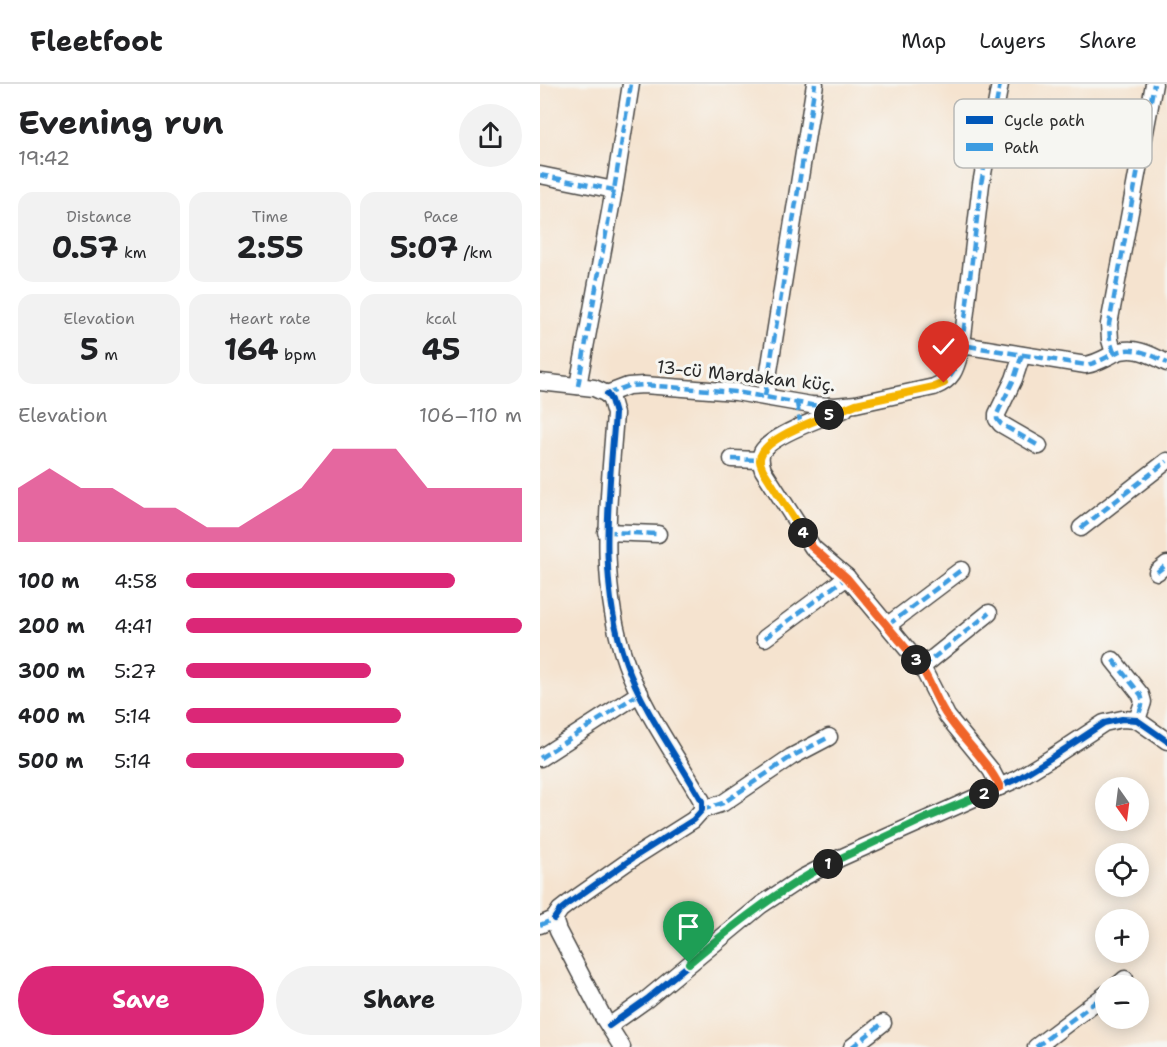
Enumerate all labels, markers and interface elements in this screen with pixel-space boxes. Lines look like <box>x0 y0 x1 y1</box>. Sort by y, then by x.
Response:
text: Fleetfoot <box>30 22 163 60</box>
text: Map <box>901 27 946 55</box>
text: Layers <box>979 27 1046 55</box>
text: Share <box>1079 27 1137 55</box>
legend <box>954 99 1152 168</box>
text: Evening run <box>18 100 224 145</box>
button: share <box>459 104 522 167</box>
text: Cycle path <box>1004 110 1085 131</box>
text: Path <box>1004 137 1039 158</box>
text: 19:42 <box>18 145 70 171</box>
text: Distance <box>66 206 132 227</box>
text: Time <box>252 206 288 227</box>
text: Pace <box>423 206 459 227</box>
text: 0.57 <box>51 227 118 268</box>
text: 2:55 <box>236 227 304 268</box>
text: 5:07 <box>390 227 458 268</box>
text: km <box>118 242 147 263</box>
text: /km <box>458 242 492 263</box>
text: Elevation <box>63 308 135 329</box>
text: Heart rate <box>229 308 311 329</box>
text: kcal <box>425 308 457 329</box>
pin <box>918 321 969 383</box>
text: 5 <box>80 329 99 370</box>
text: 164 <box>224 329 279 370</box>
text: 45 <box>422 329 460 370</box>
icon: check <box>927 330 960 363</box>
text: m <box>99 344 118 365</box>
text: bpm <box>279 344 316 365</box>
street label: 13-cü Mərdəkan küç. <box>656 355 836 397</box>
pin: 5 <box>814 400 844 430</box>
text: Elevation <box>18 402 108 428</box>
text: 106–110 m <box>419 402 522 428</box>
text: 5 <box>824 404 834 425</box>
pin: 4 <box>788 518 818 548</box>
text: 4 <box>797 522 809 543</box>
text: 100 m <box>18 568 80 594</box>
text: 4:58 <box>114 568 158 594</box>
text: 200 m <box>18 613 85 639</box>
text: 4:41 <box>114 613 153 639</box>
pin: 3 <box>901 645 931 675</box>
text: 3 <box>910 649 922 670</box>
text: 300 m <box>18 658 85 684</box>
text: 5:27 <box>114 658 157 684</box>
text: 400 m <box>18 703 85 729</box>
text: 5:14 <box>114 703 151 729</box>
text: 500 m <box>18 748 84 774</box>
text: 5:14 <box>114 748 151 774</box>
north arrow <box>1095 777 1149 831</box>
map controls <box>1095 777 1149 1029</box>
pin: 2 <box>969 779 999 809</box>
text: 2 <box>978 783 990 804</box>
button: locate <box>1095 843 1149 897</box>
pin: 1 <box>813 849 843 879</box>
text: 1 <box>824 853 832 874</box>
pin <box>663 901 714 963</box>
button: + <box>1095 909 1149 963</box>
icon: arrive <box>672 910 705 943</box>
button: Save <box>18 966 264 1035</box>
button: Share <box>276 966 522 1035</box>
button: − <box>1095 975 1149 1029</box>

